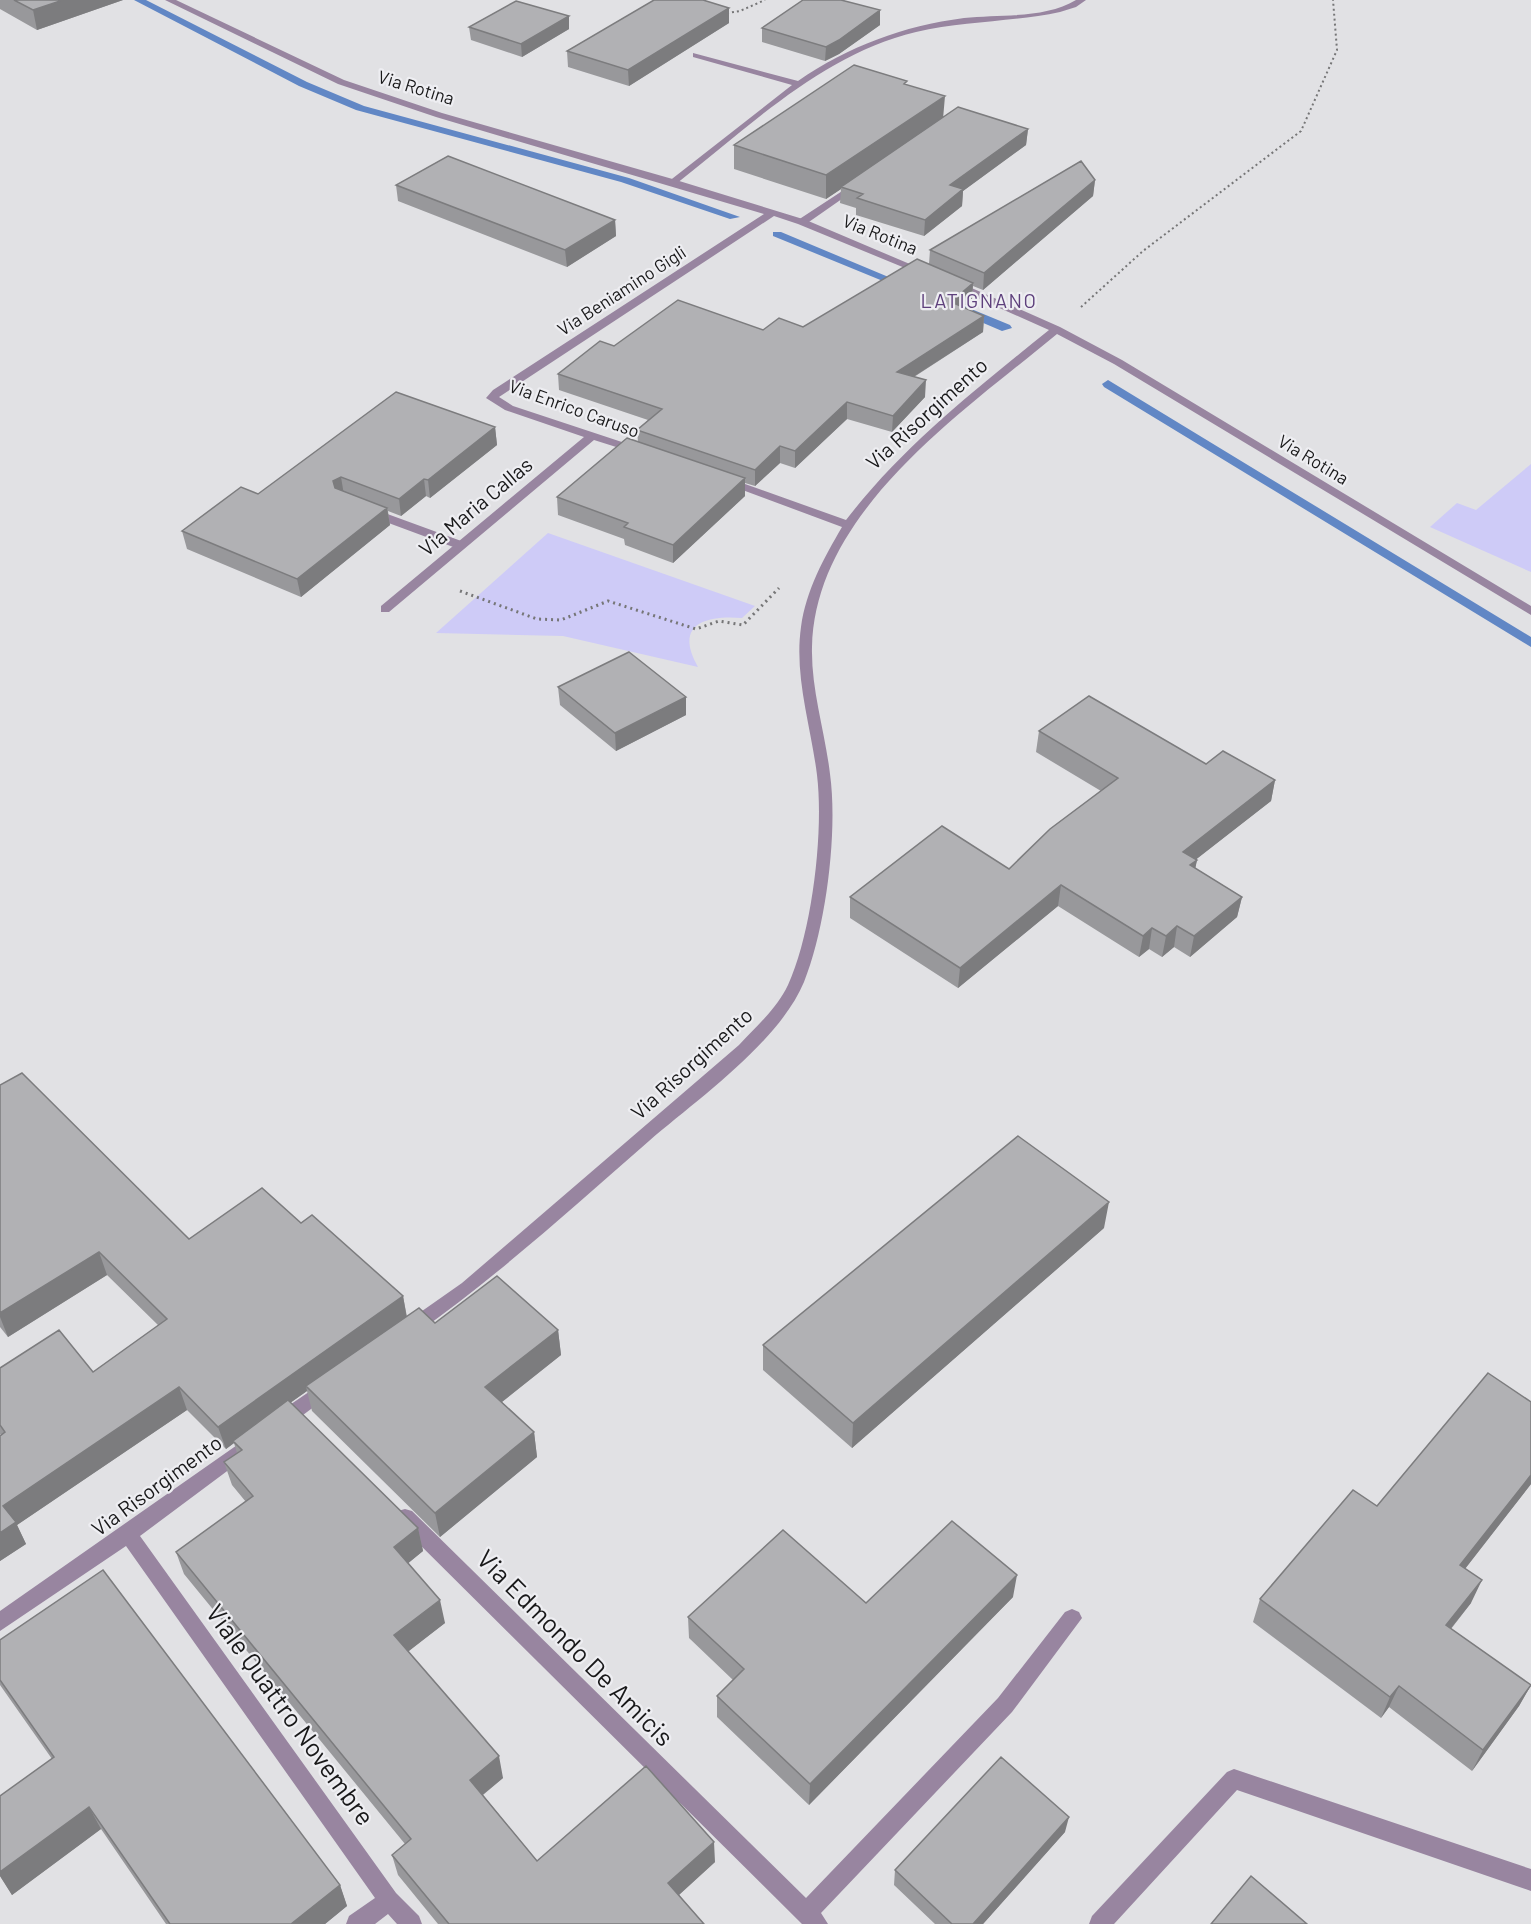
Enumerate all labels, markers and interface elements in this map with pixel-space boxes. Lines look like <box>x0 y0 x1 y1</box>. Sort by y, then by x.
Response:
street label: Via Rotina <box>375 65 457 109</box>
street label: Via Rotina <box>840 209 921 259</box>
street label: Via Beniamino Gigli <box>553 240 690 340</box>
district label: LATIGNANO <box>921 288 1037 312</box>
street label: Via Risorgimento <box>860 352 992 474</box>
street label: Via Enrico Caruso <box>506 374 643 442</box>
street label: Via Rotina <box>1274 429 1353 489</box>
street label: Via Maria Callas <box>413 451 537 560</box>
street label: Via Risorgimento <box>625 1002 757 1124</box>
street label: Via Risorgimento <box>86 1429 226 1540</box>
street label: Via Edmondo De Amicis <box>471 1542 681 1752</box>
street label: Viale Quattro Novembre <box>201 1597 382 1831</box>

